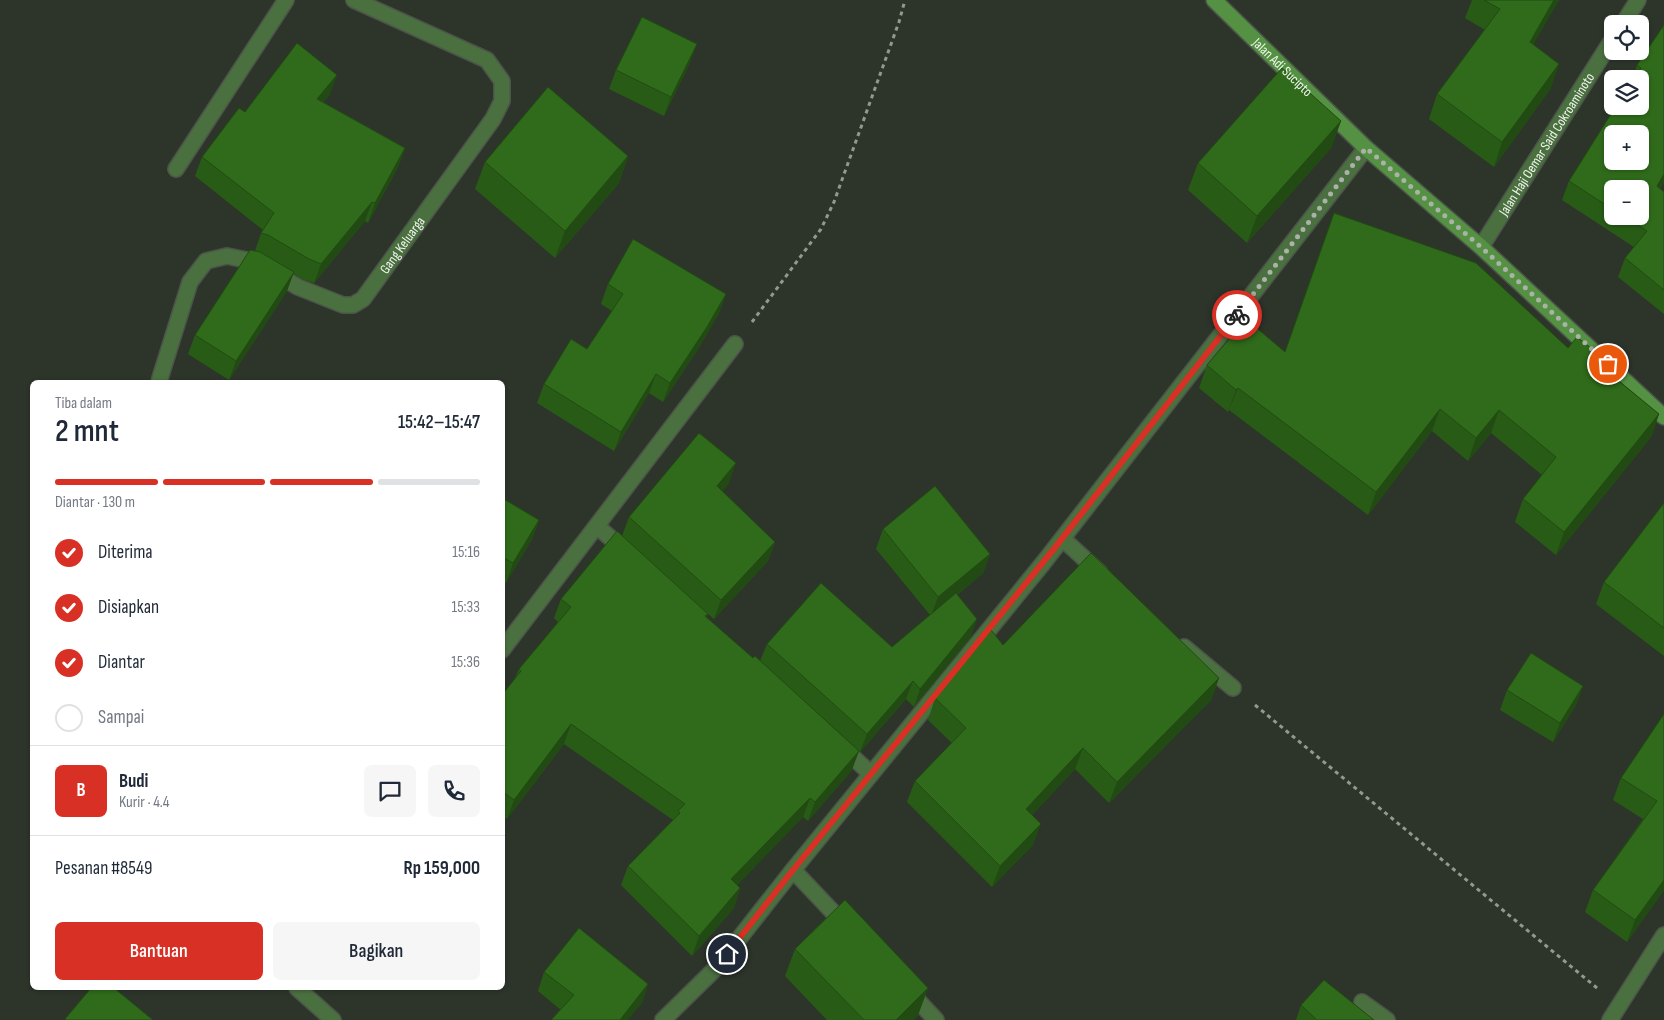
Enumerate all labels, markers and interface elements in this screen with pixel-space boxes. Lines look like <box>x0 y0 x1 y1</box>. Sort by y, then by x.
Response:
map controls <box>1604 15 1649 225</box>
button: locate <box>1604 15 1649 60</box>
street label: Jalan Adi Sucipto <box>1249 33 1316 100</box>
street label: Jalan Haji Oemar Said Cokroaminoto <box>1494 69 1598 219</box>
button: layers <box>1604 70 1649 115</box>
button: + <box>1604 125 1649 170</box>
button: − <box>1604 180 1649 225</box>
street label: Gang Keluarga <box>376 213 428 277</box>
courier <box>1212 290 1262 340</box>
icon: bike <box>1223 301 1251 329</box>
pin <box>1587 343 1629 385</box>
icon: bag <box>1594 350 1622 378</box>
text: Tiba dalam <box>55 394 112 413</box>
text: 15:42–15:47 <box>398 411 480 434</box>
text: 2 mnt <box>55 412 119 451</box>
text: Diantar · 130 m <box>55 493 135 512</box>
icon: check <box>55 539 83 567</box>
text: Diterima <box>98 541 153 564</box>
text: 15:16 <box>452 543 480 562</box>
icon: check <box>55 594 83 622</box>
text: Disiapkan <box>98 596 159 619</box>
text: 15:33 <box>452 598 480 617</box>
icon: check <box>55 649 83 677</box>
text: Diantar <box>98 651 145 674</box>
text: 15:36 <box>451 653 480 672</box>
text: Sampai <box>98 706 144 729</box>
button: chat <box>364 765 416 817</box>
button: phone <box>428 765 480 817</box>
text: Budi <box>119 770 148 793</box>
text: B <box>76 779 86 802</box>
text: Kurir · 4.4 <box>119 793 170 812</box>
text: Pesanan #8549 <box>55 857 152 880</box>
text: Rp 159,000 <box>404 857 480 880</box>
button: Bantuan <box>55 922 263 980</box>
button: Bagikan <box>273 922 480 980</box>
pin <box>706 933 748 975</box>
icon: home <box>713 940 741 968</box>

